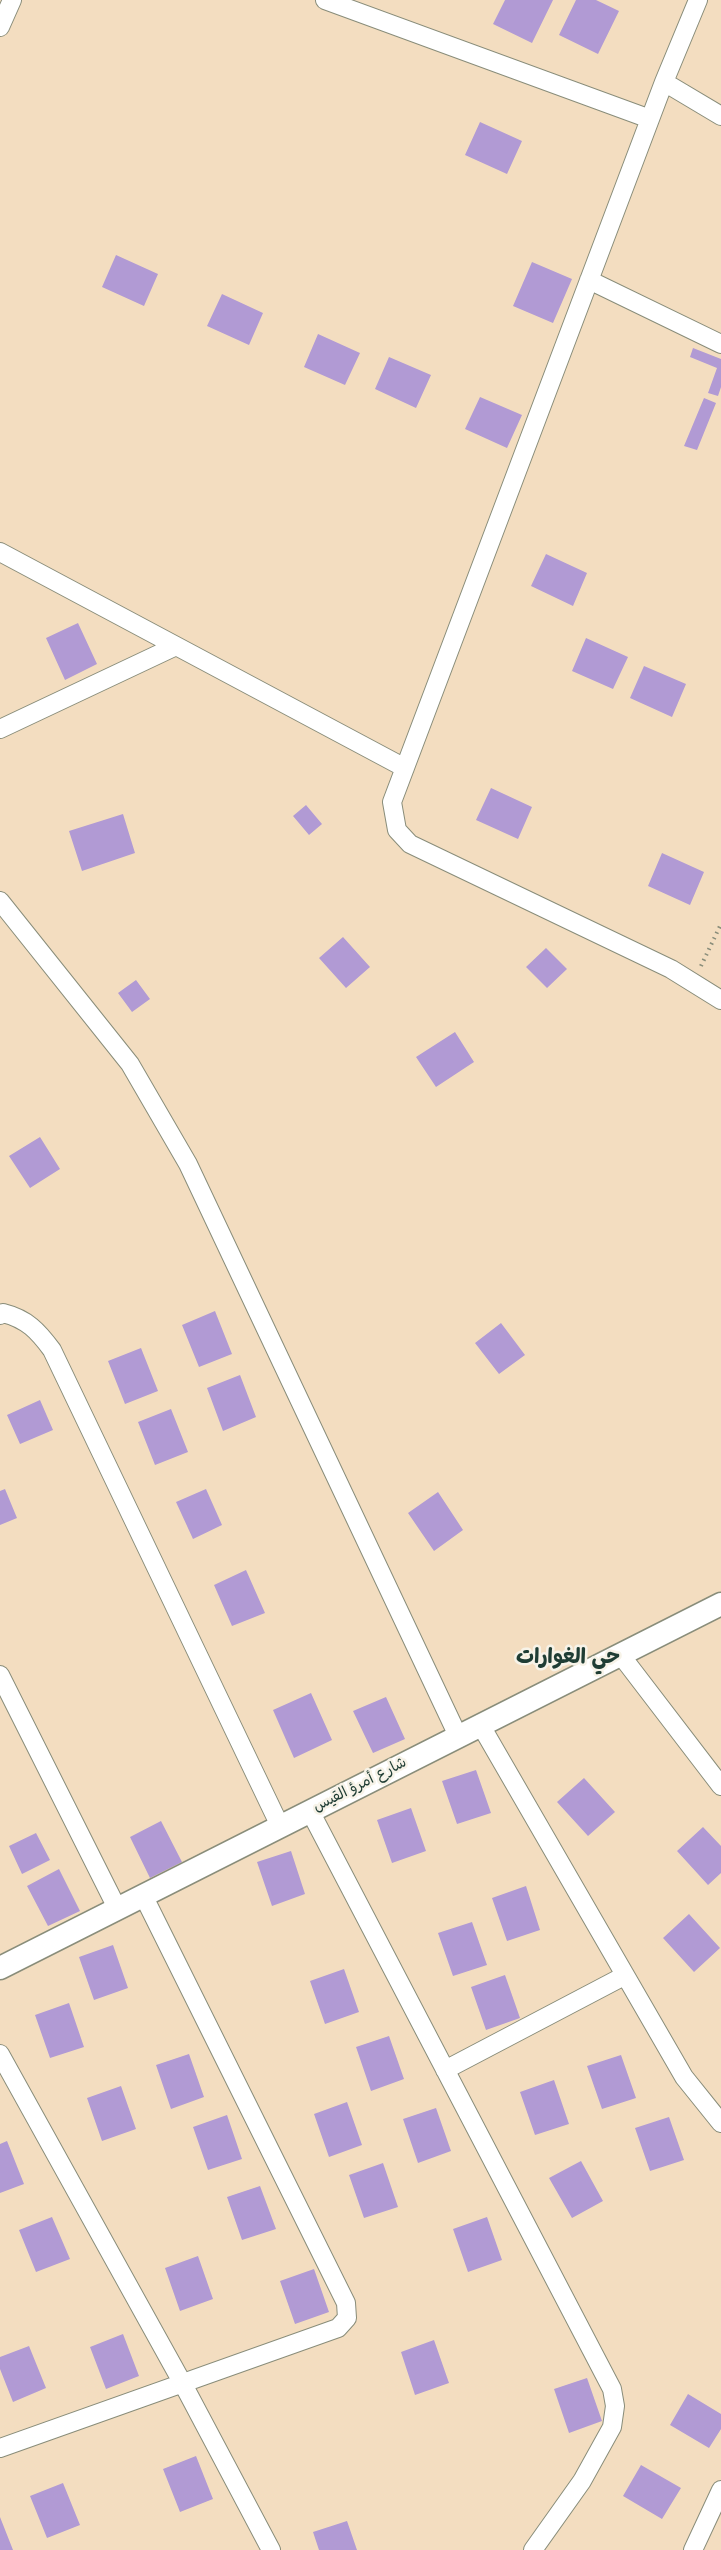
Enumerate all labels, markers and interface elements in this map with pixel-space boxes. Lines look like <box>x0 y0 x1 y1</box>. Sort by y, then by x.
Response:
district label: حي الغوارات <box>516 1645 620 1671</box>
street label: شارع أمرؤ القيس <box>310 1754 410 1816</box>

